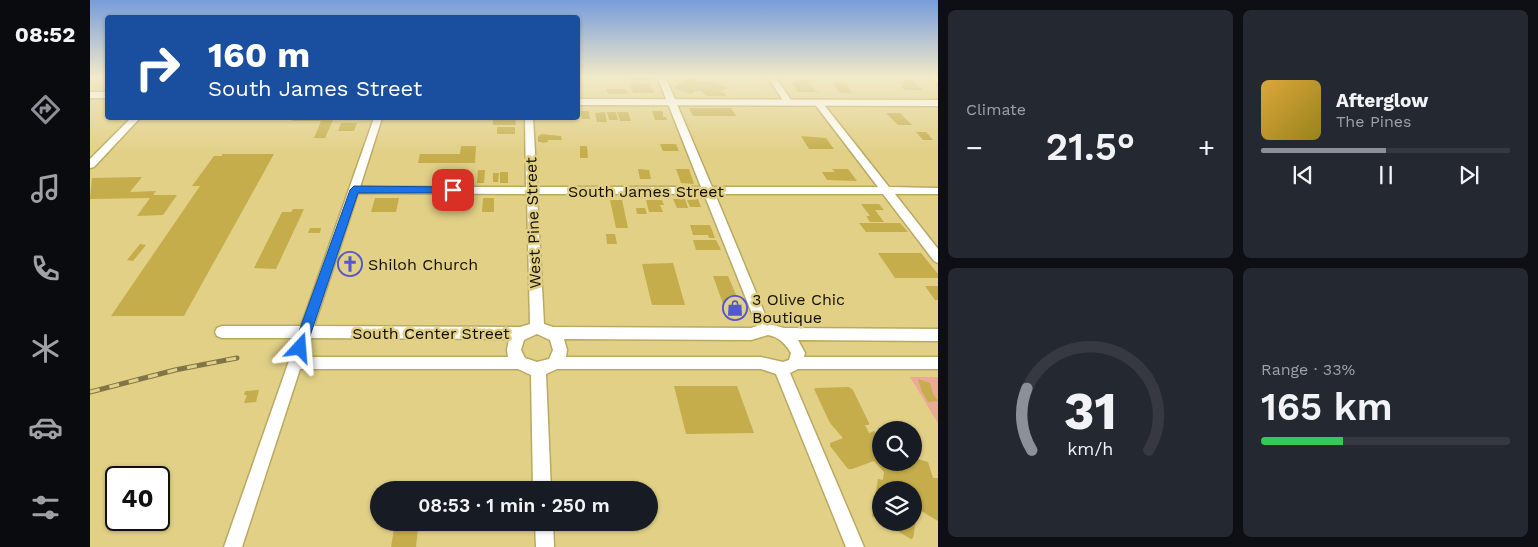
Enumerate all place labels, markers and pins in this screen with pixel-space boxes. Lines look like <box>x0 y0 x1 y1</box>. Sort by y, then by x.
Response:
pin <box>432 169 474 211</box>
church icon: Shiloh Church <box>337 251 363 277</box>
place label: Shiloh Church <box>368 255 478 274</box>
place label: 3 Olive Chic Boutique <box>752 290 845 327</box>
shop icon: 3 Olive Chic Boutique <box>722 295 748 321</box>

